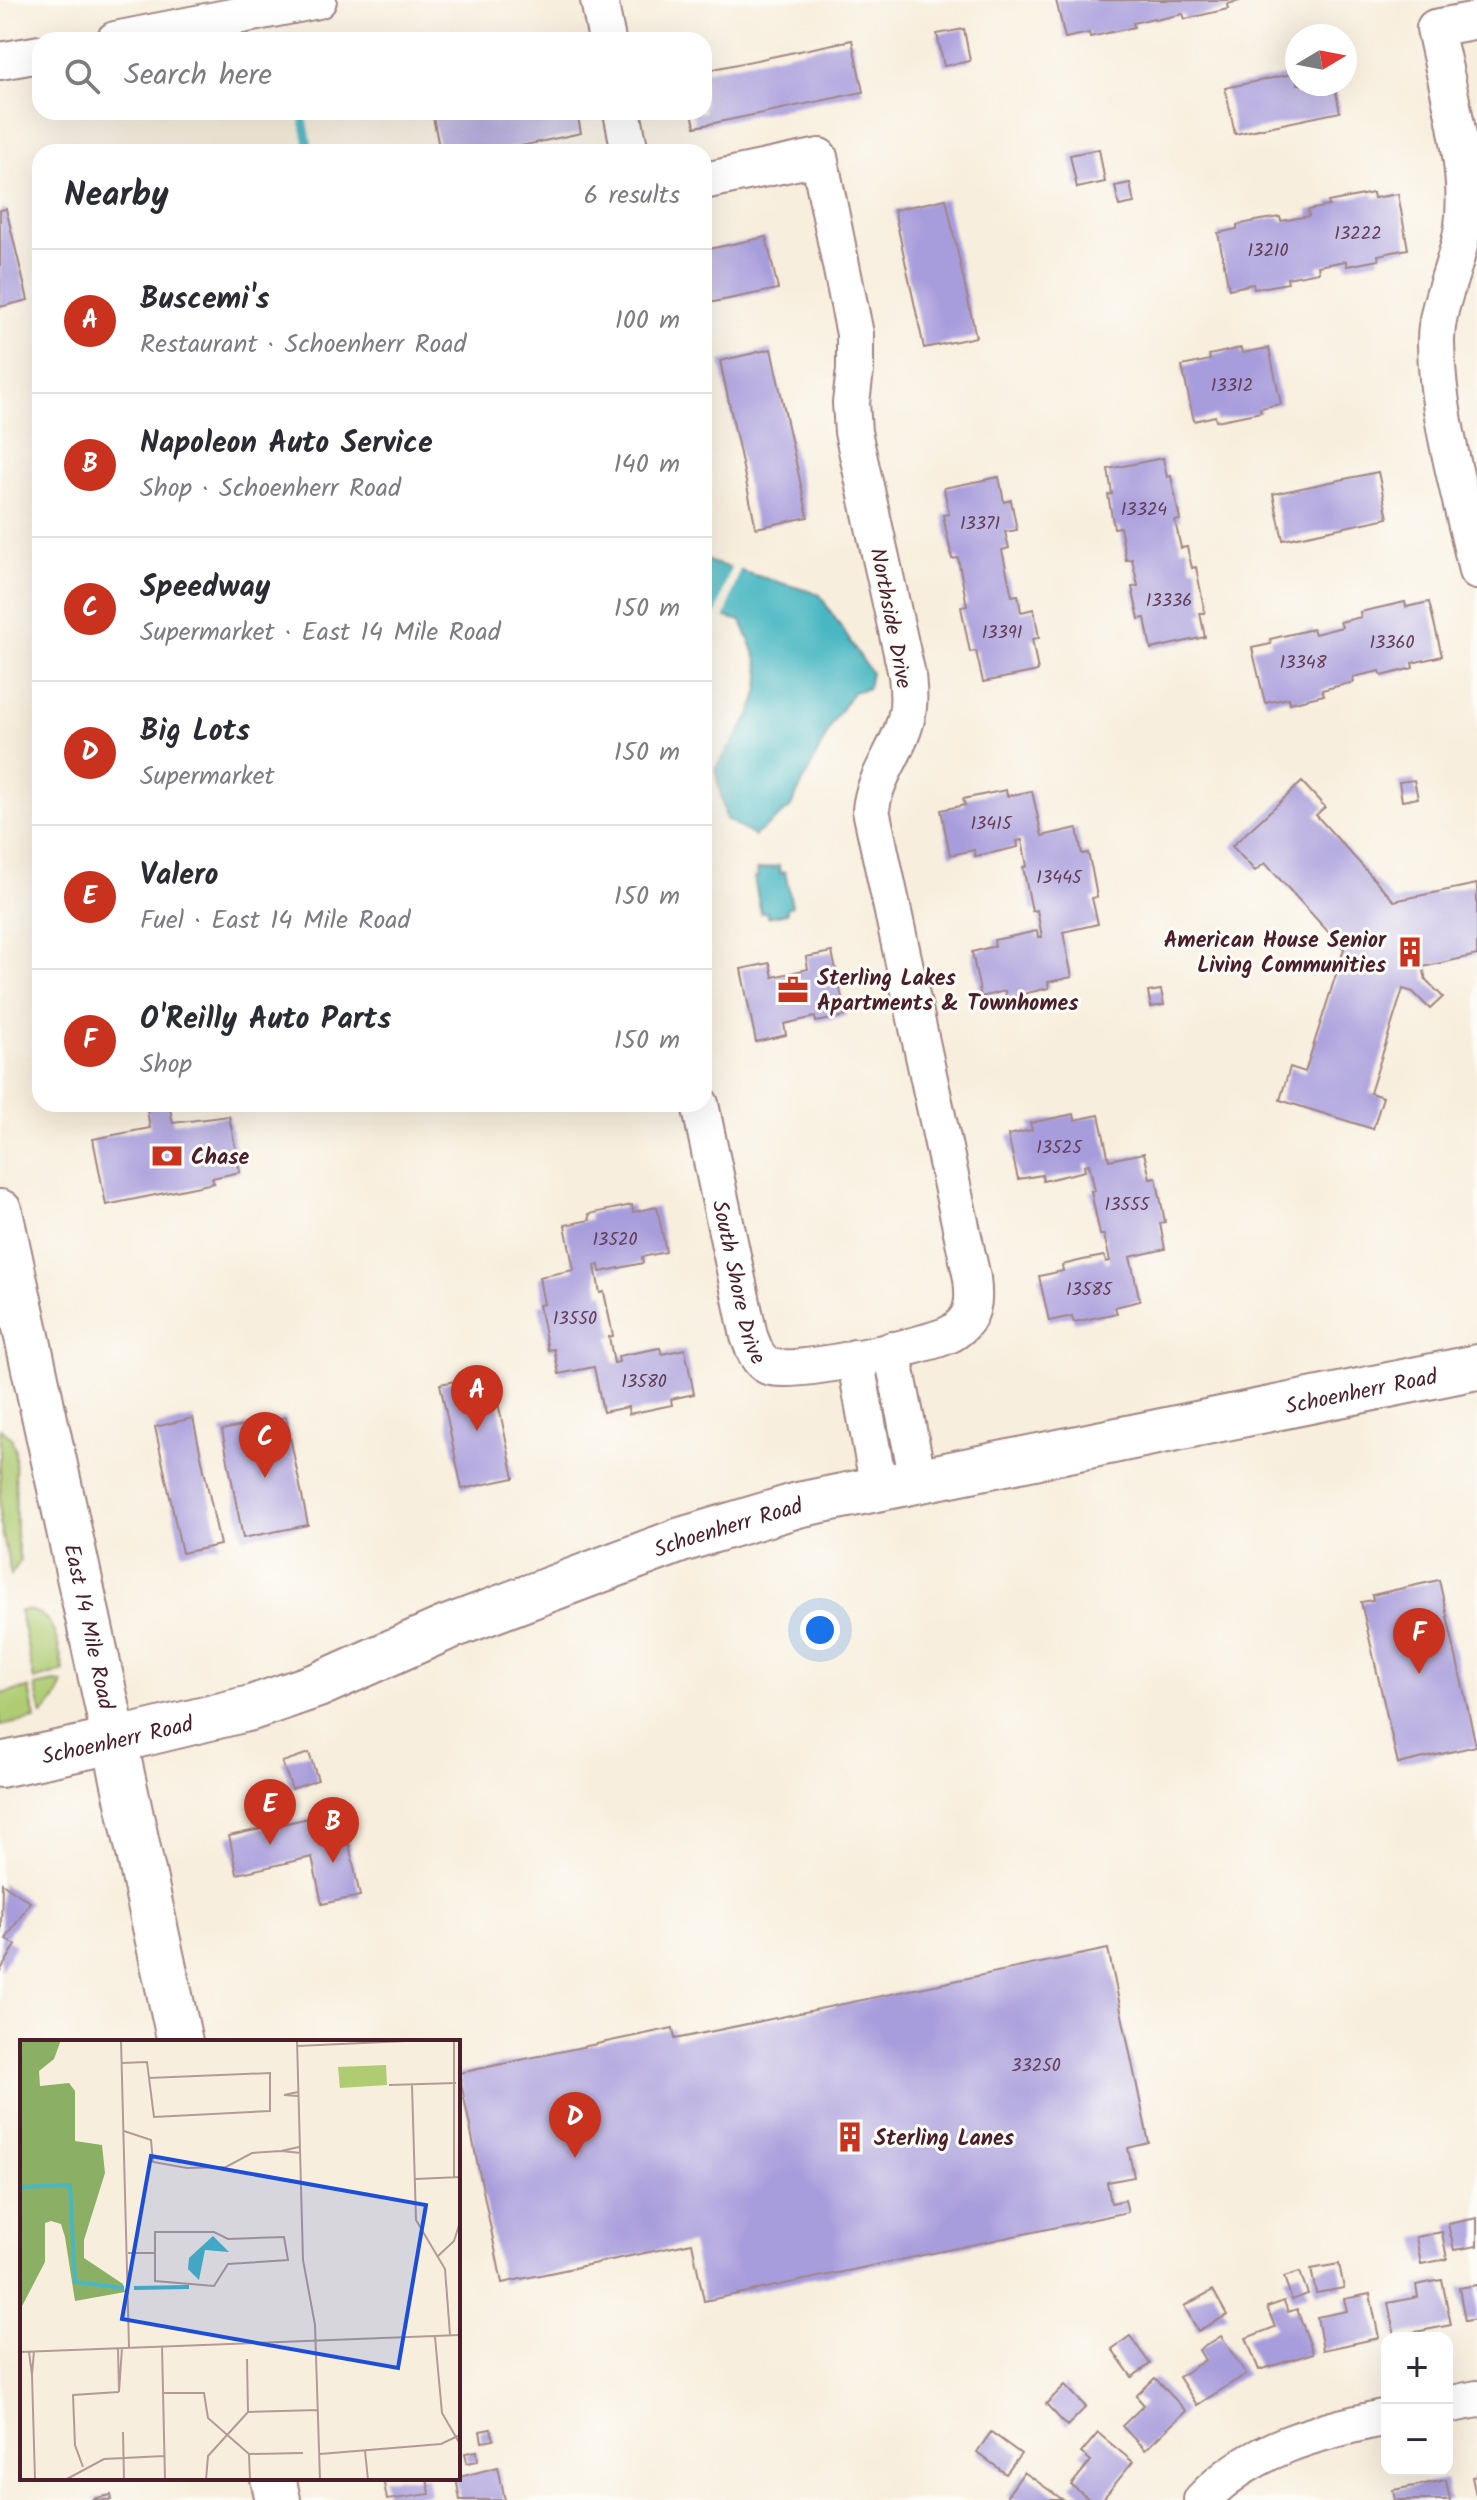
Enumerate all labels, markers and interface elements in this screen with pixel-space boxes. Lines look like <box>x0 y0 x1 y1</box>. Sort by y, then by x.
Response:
north arrow <box>1285 24 1357 96</box>
search box <box>32 32 712 120</box>
text: Search here <box>124 52 272 100</box>
icon: search <box>60 54 104 98</box>
text: Nearby <box>64 169 169 223</box>
text: 6 results <box>584 175 680 217</box>
house number: 13222 <box>1334 220 1382 249</box>
house number: 13210 <box>1247 237 1289 266</box>
text: Buscemi's <box>140 276 270 324</box>
text: A <box>82 300 98 342</box>
text: 100 m <box>615 300 680 342</box>
text: Restaurant · Schoenherr Road <box>140 324 467 366</box>
house number: 13312 <box>1211 372 1253 401</box>
text: Napoleon Auto Service <box>140 420 433 468</box>
text: B <box>82 444 98 486</box>
text: 140 m <box>613 444 680 486</box>
text: Shop · Schoenherr Road <box>140 468 401 510</box>
house number: 13324 <box>1121 496 1167 525</box>
house number: 13371 <box>960 510 1000 539</box>
street label: Northside Drive <box>859 545 920 692</box>
text: Speedway <box>140 564 270 612</box>
house number: 13336 <box>1146 587 1192 616</box>
text: C <box>82 588 98 630</box>
text: 150 m <box>614 588 680 630</box>
text: Supermarket · East 14 Mile Road <box>140 612 501 654</box>
house number: 13391 <box>982 619 1022 648</box>
house number: 13360 <box>1369 629 1415 658</box>
house number: 13348 <box>1280 649 1327 678</box>
text: Big Lots <box>140 708 250 756</box>
text: D <box>81 732 99 774</box>
text: 150 m <box>614 732 680 774</box>
text: Supermarket <box>140 756 275 798</box>
house number: 13415 <box>970 810 1013 839</box>
text: Valero <box>140 852 218 900</box>
house number: 13445 <box>1036 864 1083 893</box>
text: E <box>83 876 97 918</box>
text: 150 m <box>614 876 680 918</box>
text: Fuel · East 14 Mile Road <box>140 900 410 942</box>
place label: American House Senior Living Communities <box>1164 924 1387 984</box>
building icon: American House Senior Living Communities <box>1393 935 1427 969</box>
place label: Sterling Lakes Apartments & Townhomes <box>817 962 1079 1022</box>
office icon: Sterling Lakes Apartments & Townhomes <box>776 973 810 1007</box>
text: O'Reilly Auto Parts <box>140 996 391 1044</box>
text: F <box>83 1020 97 1062</box>
text: 150 m <box>614 1020 680 1062</box>
text: Shop <box>140 1044 192 1086</box>
house number: 13525 <box>1036 1134 1083 1163</box>
bank icon: Chase <box>150 1139 184 1173</box>
place label: Chase <box>191 1141 249 1176</box>
house number: 13555 <box>1105 1191 1151 1220</box>
street label: South Shore Drive <box>701 1197 774 1373</box>
house number: 13520 <box>592 1226 638 1255</box>
house number: 13585 <box>1066 1276 1113 1305</box>
house number: 13550 <box>553 1305 597 1334</box>
street label: Schoenherr Road <box>1283 1360 1442 1426</box>
pin: A <box>451 1365 503 1431</box>
house number: 13580 <box>621 1368 667 1397</box>
pin: C <box>239 1412 291 1478</box>
street label: Schoenherr Road <box>649 1489 808 1569</box>
street label: East 14 Mile Road <box>52 1541 123 1714</box>
pin: F <box>1393 1608 1445 1674</box>
your location <box>800 1610 840 1650</box>
street label: Schoenherr Road <box>39 1707 198 1776</box>
pin: E <box>244 1779 296 1845</box>
pin: B <box>307 1797 359 1863</box>
inset map <box>20 2040 460 2480</box>
house number: 33250 <box>1011 2052 1061 2081</box>
pin: D <box>549 2092 601 2158</box>
building icon: Sterling Lanes <box>833 2120 867 2154</box>
place label: Sterling Lanes <box>874 2122 1015 2157</box>
map controls <box>1381 2332 1453 2476</box>
button: + <box>1381 2332 1453 2404</box>
button: − <box>1381 2404 1453 2476</box>

